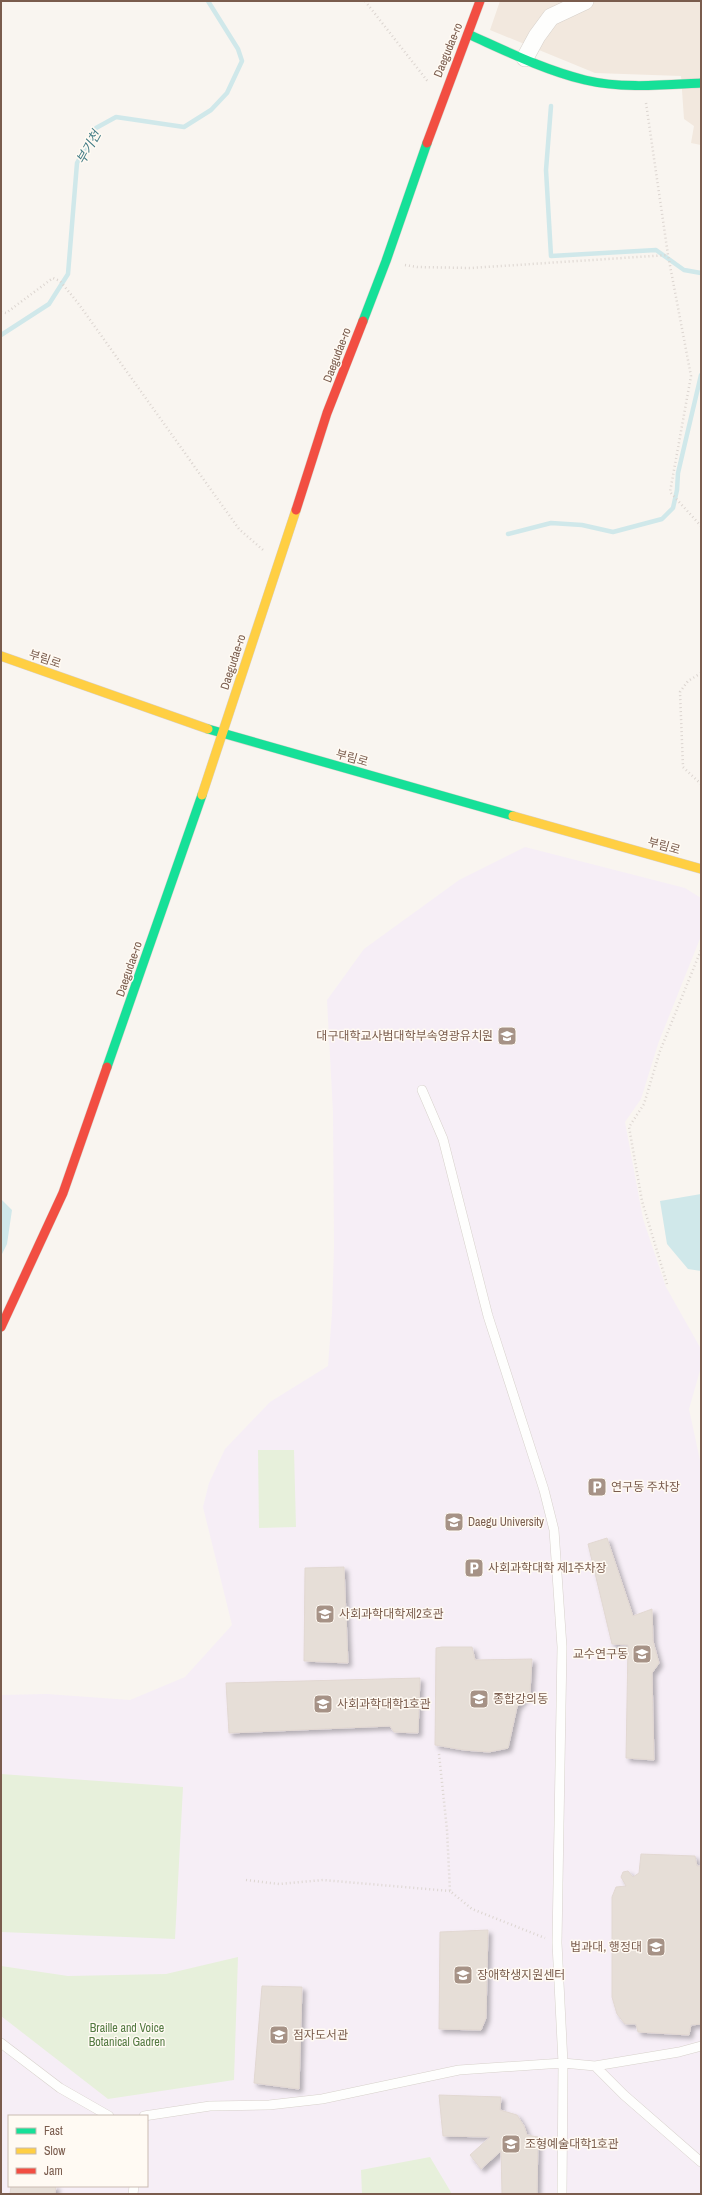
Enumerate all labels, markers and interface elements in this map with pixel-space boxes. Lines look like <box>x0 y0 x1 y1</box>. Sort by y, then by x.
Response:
street label: Daegudae-ro <box>430 20 466 80</box>
water label: 부기천 <box>72 127 105 167</box>
street label: Daegudae-ro <box>319 325 355 385</box>
street label: Daegudae-ro <box>217 632 249 692</box>
street label: 부림로 <box>27 646 63 672</box>
street label: 부림로 <box>334 746 370 770</box>
street label: 부림로 <box>646 834 682 858</box>
street label: Daegudae-ro <box>112 939 146 999</box>
school or university icon: 대구대학교사범대학부속영광유치원 <box>496 1025 518 1047</box>
place label: 대구대학교사범대학부속영광유치원 <box>316 1028 493 1044</box>
parking icon: 연구동 주차장 <box>586 1476 608 1498</box>
place label: 연구동 주차장 <box>611 1479 680 1495</box>
school or university icon: Daegu University <box>443 1511 465 1533</box>
place label: Daegu University <box>468 1514 544 1530</box>
parking icon: 사회과학대학 제1주차장 <box>463 1557 485 1579</box>
place label: 사회과학대학 제1주차장 <box>488 1560 607 1576</box>
school or university icon: 사회과학대학제2호관 <box>314 1603 336 1625</box>
place label: 사회과학대학제2호관 <box>339 1606 444 1622</box>
school or university icon: 교수연구동 <box>631 1643 653 1665</box>
place label: 교수연구동 <box>573 1646 628 1662</box>
school or university icon: 종합강의동 <box>468 1688 490 1710</box>
place label: 종합강의동 <box>493 1691 548 1707</box>
school or university icon: 사회과학대학1호관 <box>312 1693 334 1715</box>
place label: 사회과학대학1호관 <box>337 1696 431 1712</box>
school or university icon: 법과대, 행정대 <box>645 1936 667 1958</box>
place label: 법과대, 행정대 <box>570 1939 642 1955</box>
school or university icon: 장애학생지원센터 <box>452 1964 474 1986</box>
place label: 장애학생지원센터 <box>477 1967 565 1983</box>
park label: Braille and Voice Botanical Gadren <box>89 2020 165 2050</box>
school or university icon: 점자도서관 <box>268 2024 290 2046</box>
place label: 점자도서관 <box>293 2027 348 2043</box>
legend <box>8 2115 148 2187</box>
text: Fast <box>44 2123 63 2139</box>
school or university icon: 조형예술대학1호관 <box>500 2133 522 2155</box>
place label: 조형예술대학1호관 <box>525 2136 619 2152</box>
text: Slow <box>44 2143 66 2159</box>
text: Jam <box>44 2163 63 2179</box>

